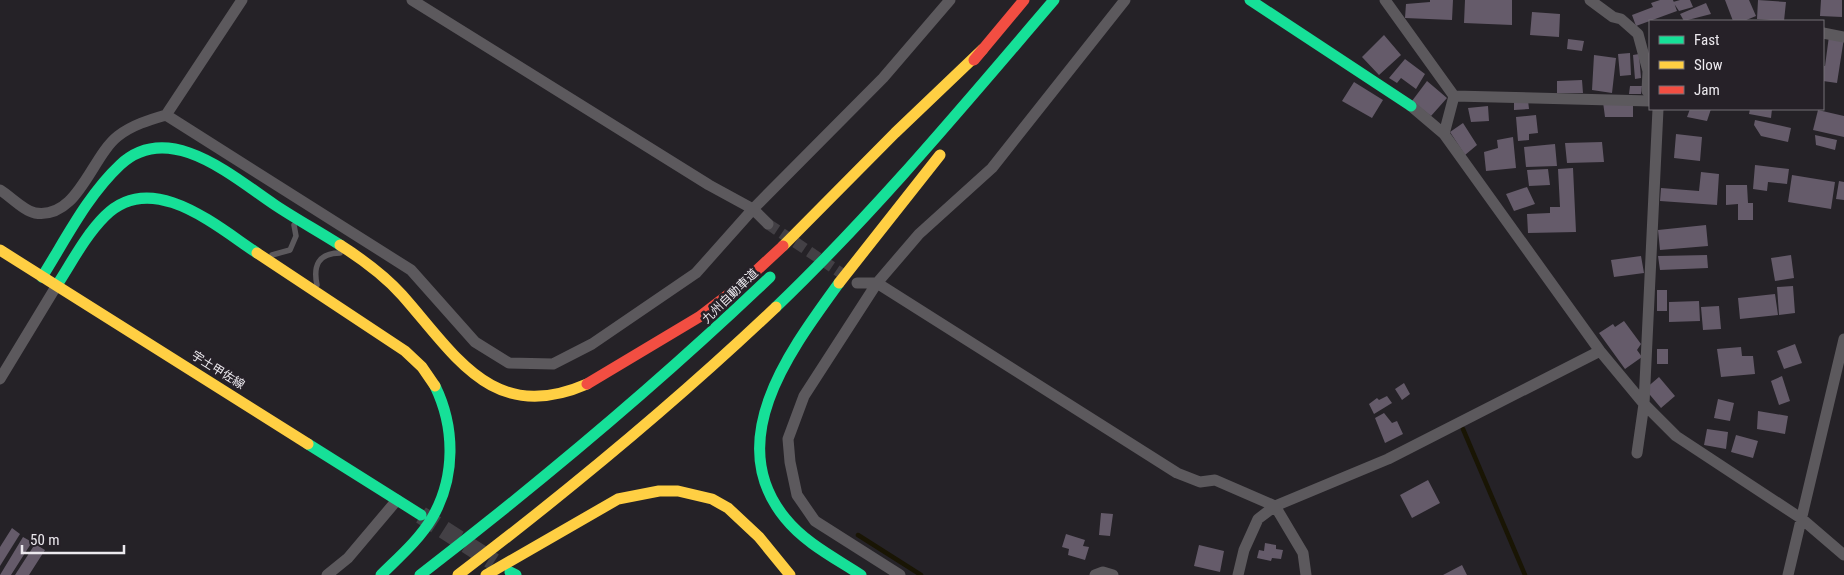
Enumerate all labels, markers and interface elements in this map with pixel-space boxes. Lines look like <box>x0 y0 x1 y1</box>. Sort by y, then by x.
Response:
legend <box>1649 20 1824 110</box>
text: Fast <box>1694 31 1719 49</box>
text: Slow <box>1694 56 1723 74</box>
text: Jam <box>1694 81 1720 99</box>
street label: 九州自動車道 <box>699 266 761 326</box>
street label: 宇土甲佐線 <box>189 348 247 392</box>
scale bar <box>22 522 125 554</box>
text: 50 m <box>30 531 60 549</box>

